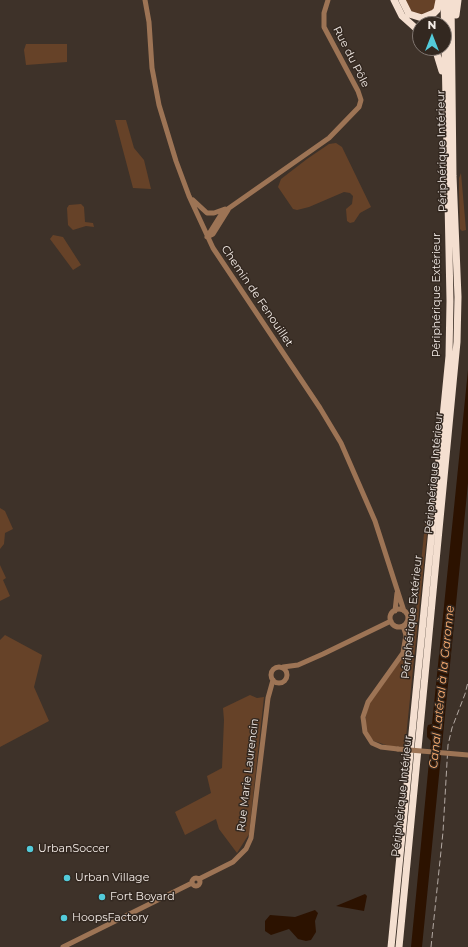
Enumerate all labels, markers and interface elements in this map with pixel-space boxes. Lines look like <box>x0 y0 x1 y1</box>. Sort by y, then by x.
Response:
north arrow <box>412 16 452 56</box>
text: N <box>428 18 436 32</box>
street label: Rue du Pôle <box>330 24 372 90</box>
street label: Périphérique Intérieur <box>434 90 450 212</box>
street label: Périphérique Extérieur <box>430 233 444 357</box>
street label: Chemin de Fenouillet <box>218 243 296 349</box>
street label: Périphérique Intérieur <box>422 412 446 534</box>
street label: Périphérique Extérieur <box>399 554 425 680</box>
water label: Canal Latéral à la Garonne <box>426 605 458 769</box>
street label: Rue Marie Laurencin <box>235 718 261 832</box>
street label: Périphérique Intérieur <box>389 735 415 857</box>
place label: UrbanSoccer <box>38 842 109 856</box>
marker: UrbanSoccer <box>25 844 35 854</box>
place label: Urban Village <box>75 871 149 885</box>
marker: Urban Village <box>62 873 72 883</box>
place label: Fort Boyard <box>110 890 175 904</box>
marker: Fort Boyard <box>97 892 107 902</box>
place label: HoopsFactory <box>72 911 149 925</box>
marker: HoopsFactory <box>59 913 69 923</box>

